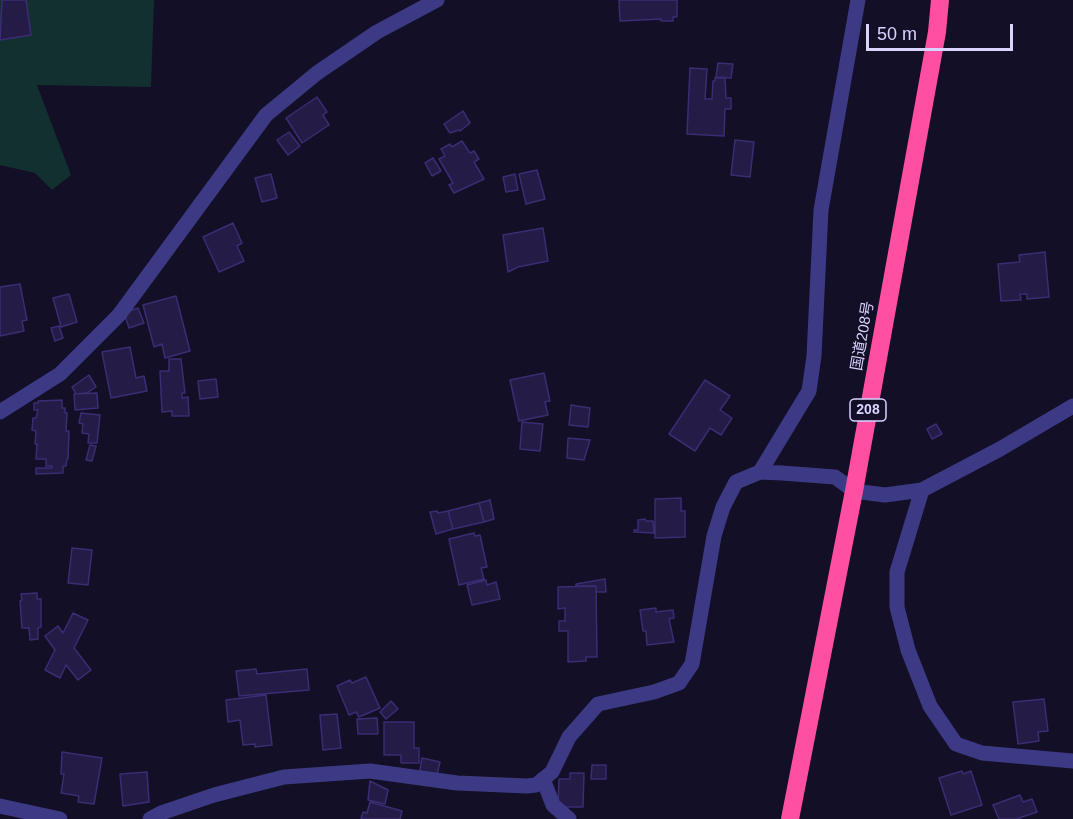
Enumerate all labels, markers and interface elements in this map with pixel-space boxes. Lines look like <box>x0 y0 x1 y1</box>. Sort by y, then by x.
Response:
scale bar <box>869 12 1016 50</box>
text: 50 m <box>877 24 917 44</box>
street label: 国道208号 <box>848 300 878 372</box>
road number: 208 <box>850 399 886 421</box>

